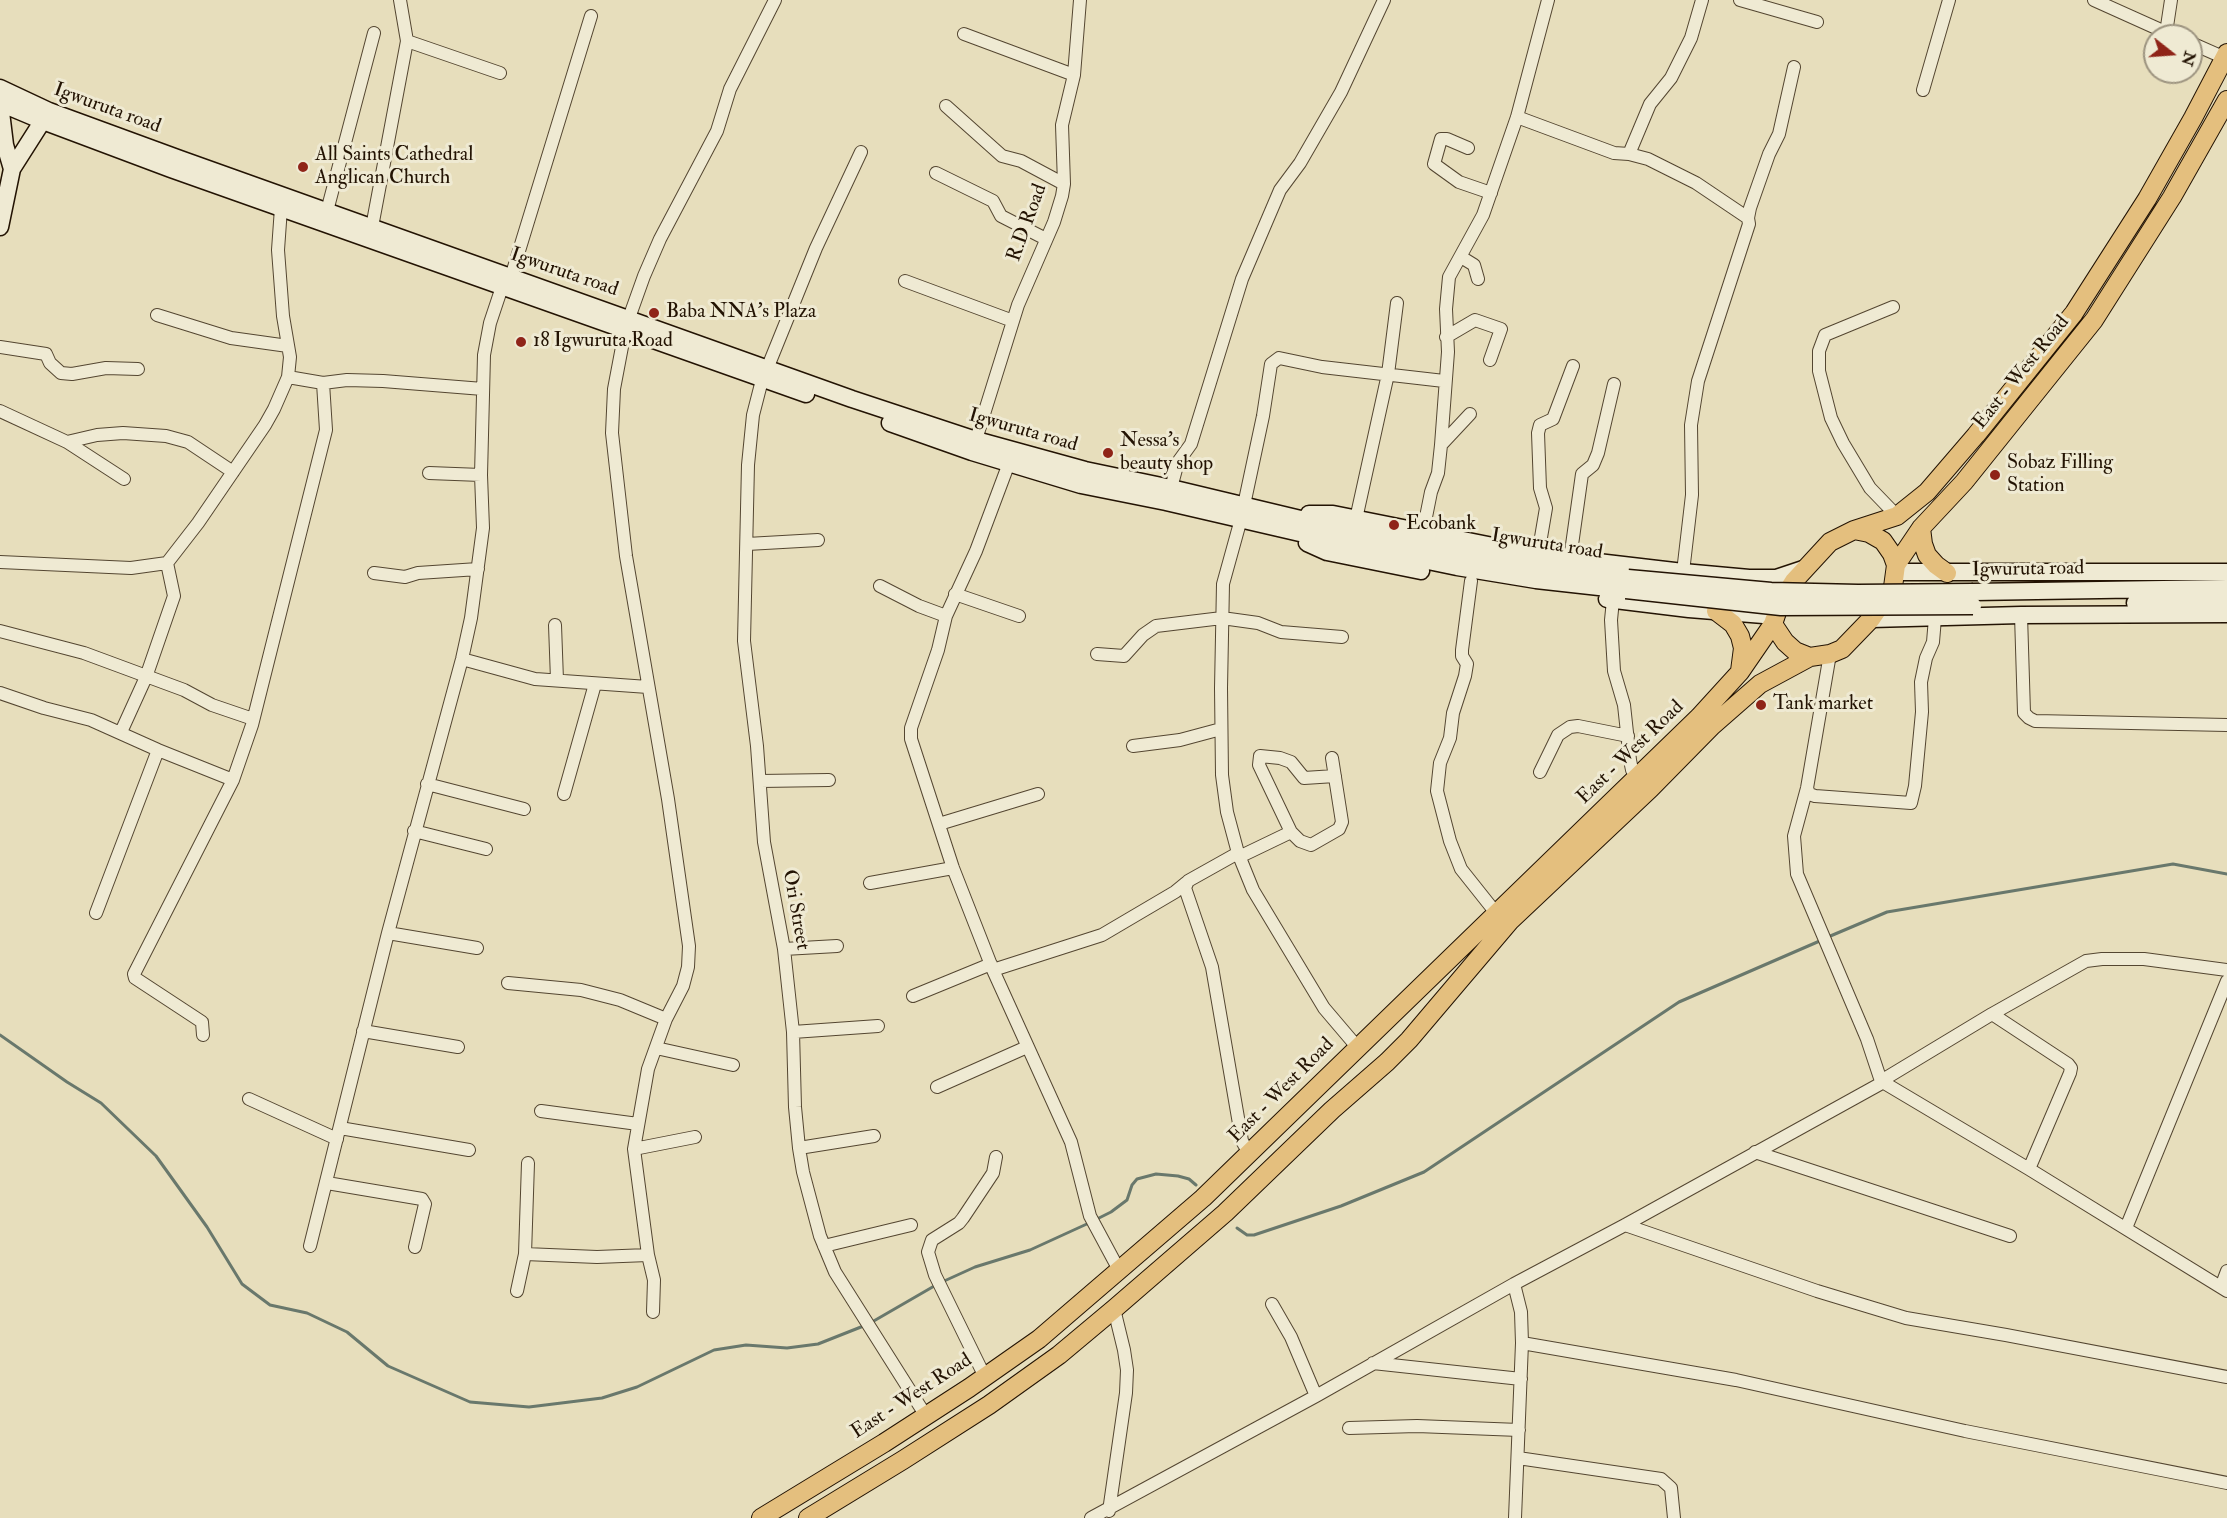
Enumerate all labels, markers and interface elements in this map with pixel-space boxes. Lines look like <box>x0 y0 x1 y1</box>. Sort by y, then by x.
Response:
north arrow <box>2143 24 2203 84</box>
text: N <box>2177 49 2200 68</box>
street label: Igwuruta road <box>50 79 164 139</box>
place label: All Saints Cathedral Anglican Church <box>315 144 473 191</box>
marker: All Saints Cathedral Anglican Church <box>296 160 310 174</box>
street label: R.D Road <box>1003 181 1053 265</box>
street label: Igwuruta road <box>507 243 621 303</box>
place label: Baba NNA's Plaza <box>666 301 816 325</box>
marker: Baba NNA's Plaza <box>647 306 661 320</box>
street label: East - West Road <box>1969 311 2075 435</box>
place label: 18 Igwuruta Road <box>533 330 673 354</box>
marker: 18 Igwuruta Road <box>514 335 528 349</box>
street label: Igwuruta road <box>966 404 1080 458</box>
place label: Nessa’s beauty shop <box>1120 430 1213 477</box>
marker: Nessa’s beauty shop <box>1101 446 1115 460</box>
place label: Sobaz Filling Station <box>2007 452 2113 499</box>
marker: Sobaz Filling Station <box>1988 468 2002 482</box>
place label: Ecobank <box>1406 513 1476 537</box>
marker: Ecobank <box>1387 518 1401 532</box>
street label: Igwuruta road <box>1490 524 1604 566</box>
street label: Igwuruta road <box>1972 557 2084 583</box>
place label: Tank market <box>1773 693 1873 717</box>
street label: East - West Road <box>1573 696 1689 810</box>
marker: Tank market <box>1754 698 1768 712</box>
street label: Ori Street <box>776 868 814 952</box>
street label: East - West Road <box>1224 1033 1340 1149</box>
street label: East - West Road <box>847 1349 977 1445</box>

